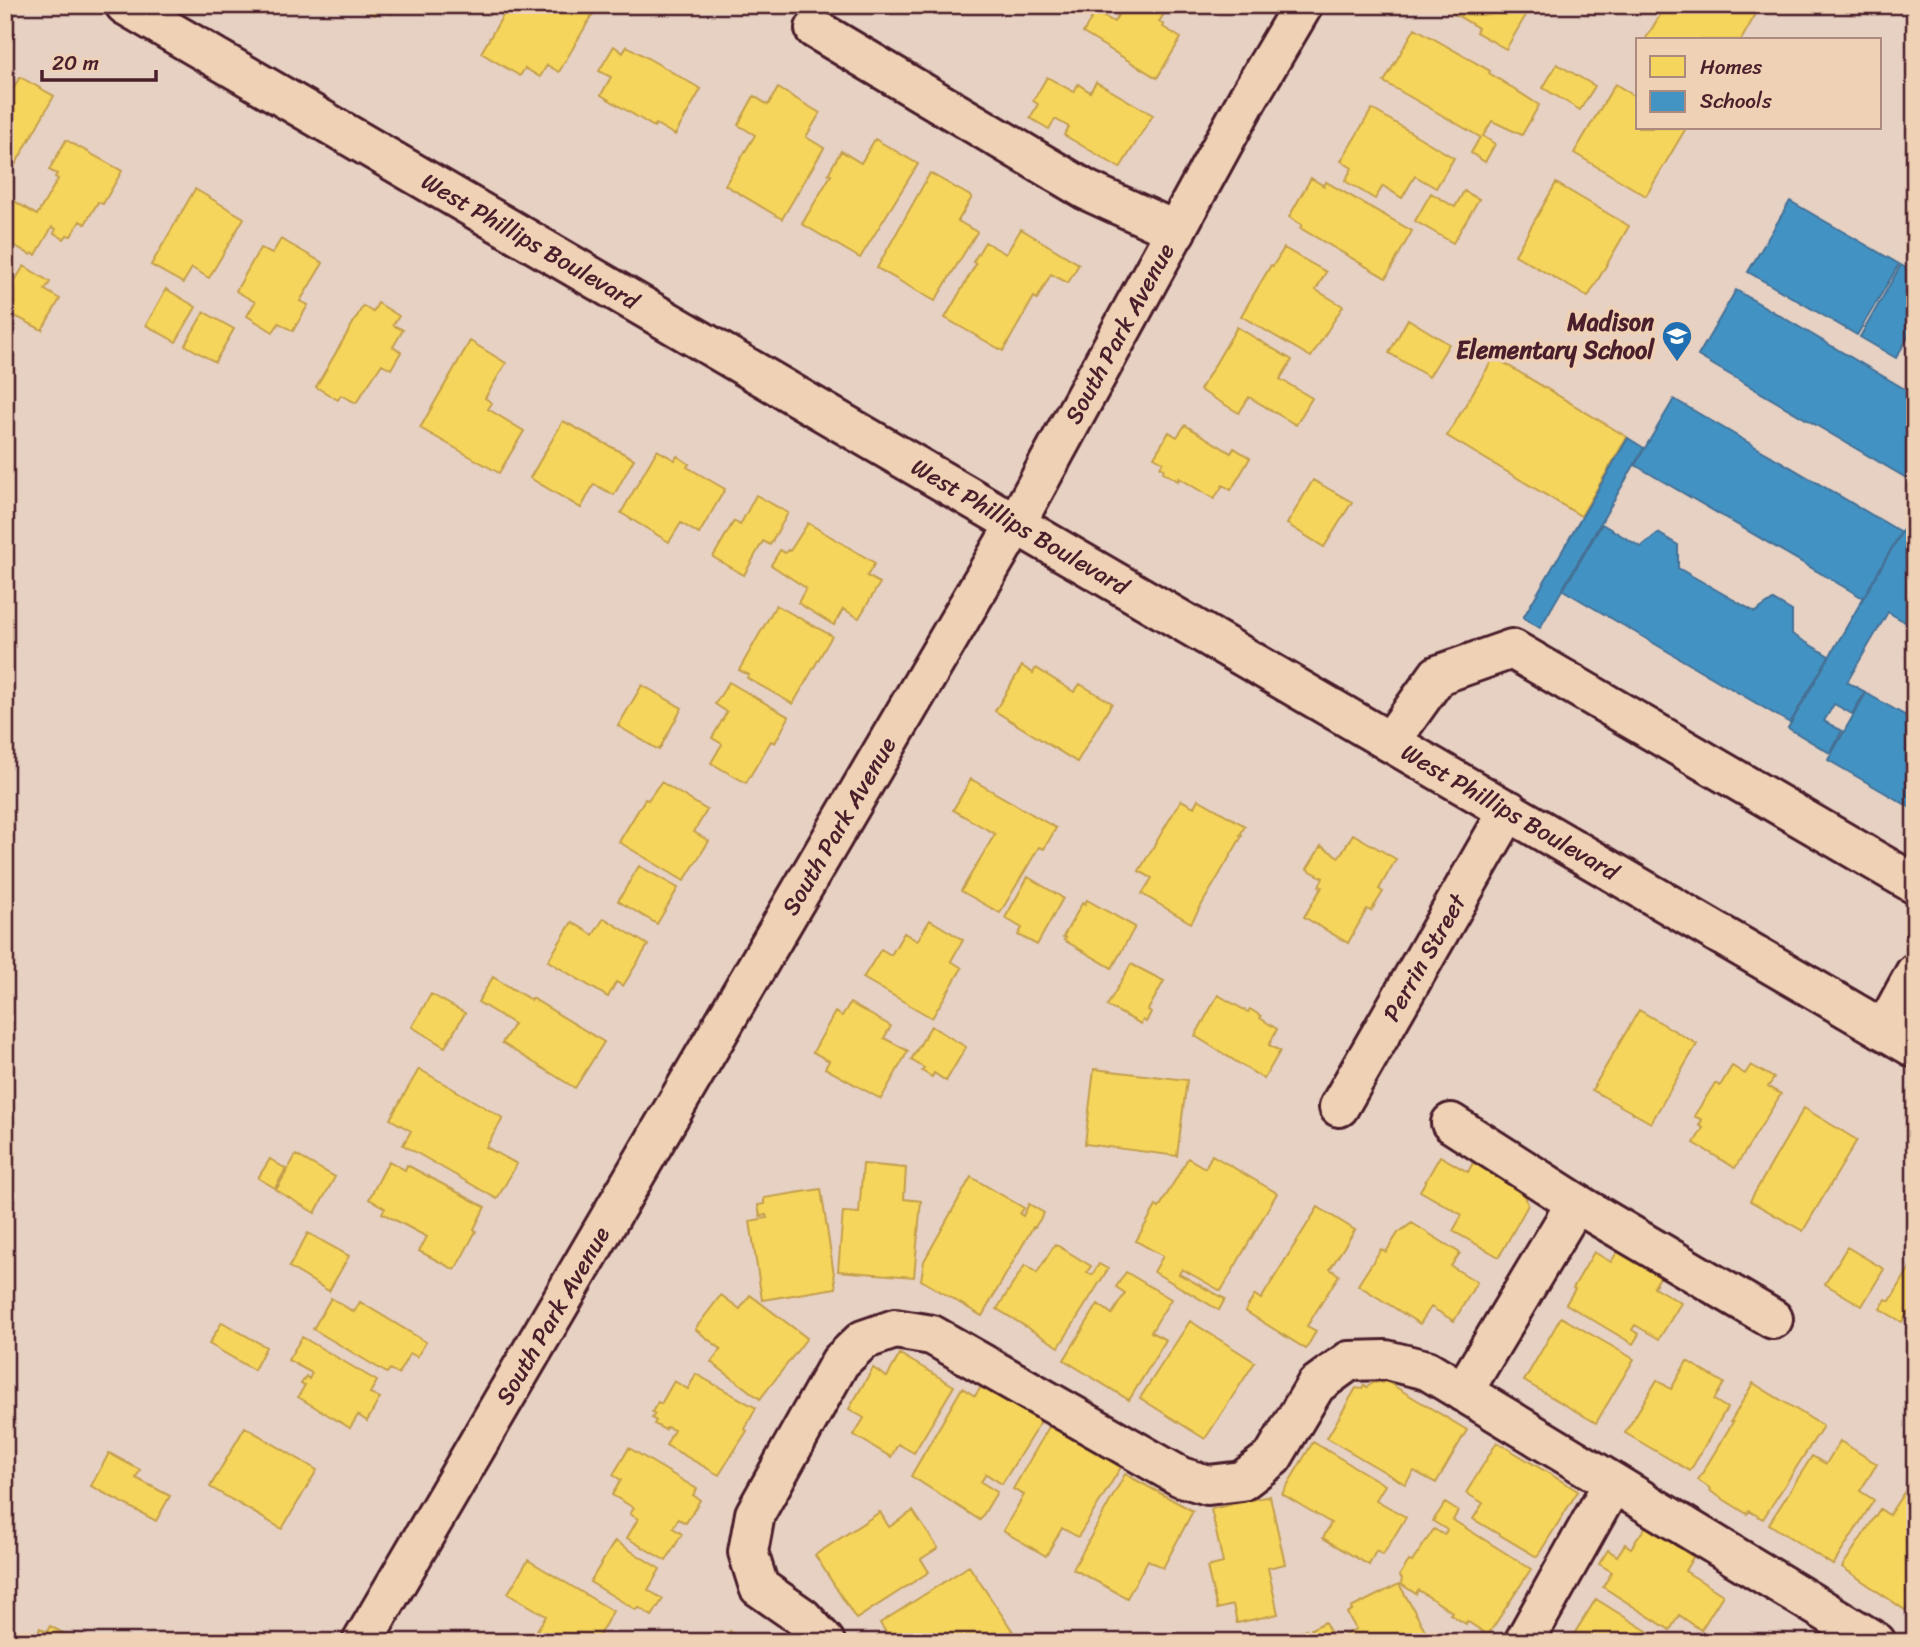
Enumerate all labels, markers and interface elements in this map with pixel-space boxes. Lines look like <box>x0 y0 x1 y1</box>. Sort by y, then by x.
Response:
scale bar <box>42 38 156 82</box>
legend <box>1636 38 1882 130</box>
text: 20 m <box>52 44 99 82</box>
text: Homes <box>1700 48 1762 86</box>
text: Schools <box>1700 82 1772 120</box>
street label: West Phillips Boulevard <box>413 161 649 322</box>
street label: South Park Avenue <box>1053 235 1186 432</box>
place label: Madison Elementary School <box>1456 301 1655 371</box>
school or university icon: Madison Elementary School <box>1660 319 1694 363</box>
street label: West Phillips Boulevard <box>903 446 1138 607</box>
street label: South Park Avenue <box>770 728 908 924</box>
street label: West Phillips Boulevard <box>1393 732 1628 893</box>
street label: Perrin Street <box>1371 885 1478 1030</box>
street label: South Park Avenue <box>484 1218 622 1413</box>

